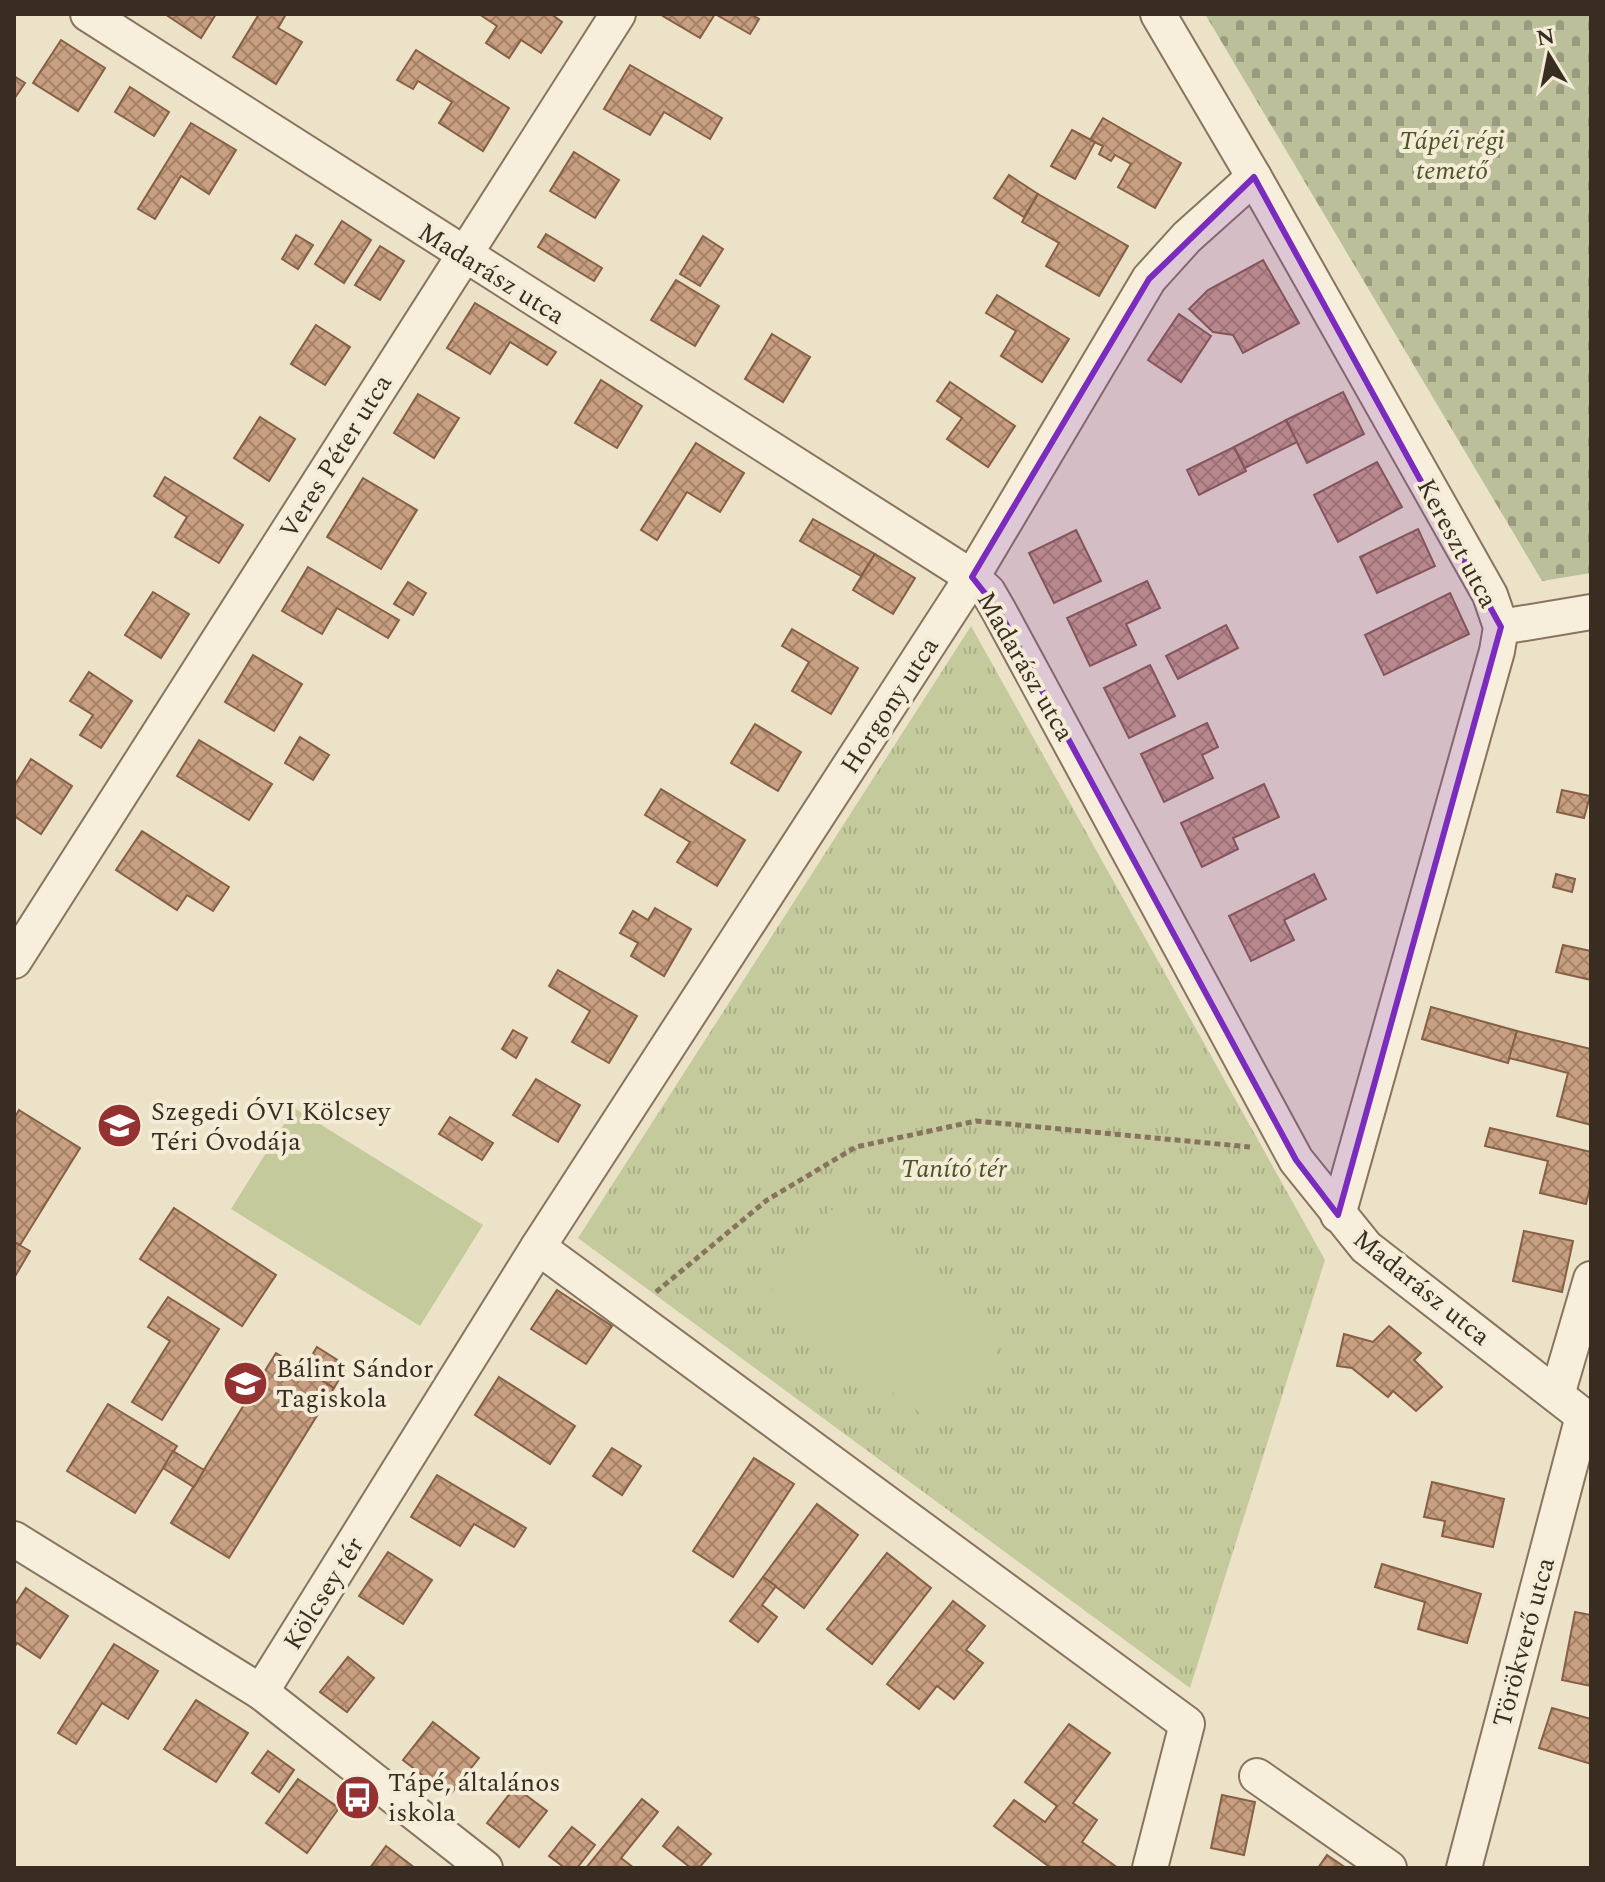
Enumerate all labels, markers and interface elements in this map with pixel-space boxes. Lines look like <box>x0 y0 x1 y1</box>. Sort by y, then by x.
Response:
north arrow <box>1509 16 1589 96</box>
text: N <box>1534 20 1558 56</box>
park label: Tápéi régi temető <box>1399 121 1505 191</box>
street label: Madarász utca <box>410 213 573 335</box>
street label: Veres Péter utca <box>269 366 403 547</box>
street label: Kereszt utca <box>1406 471 1508 616</box>
street label: Madarász utca <box>966 584 1084 749</box>
street label: Horgony utca <box>831 629 949 782</box>
place label: Szegedi ÓVI Kölcsey Téri Óvodája <box>151 1092 392 1162</box>
school or university icon: Szegedi ÓVI Kölcsey Téri Óvodája <box>96 1102 144 1150</box>
park label: Tanító tér <box>901 1149 1008 1189</box>
street label: Madarász utca <box>1344 1220 1499 1356</box>
place label: Bálint Sándor Tagiskola <box>276 1349 433 1419</box>
school or university icon: Bálint Sándor Tagiskola <box>221 1359 269 1407</box>
street label: Kölcsey tér <box>273 1529 375 1658</box>
street label: Törökverő utca <box>1482 1553 1566 1731</box>
place label: Tápé, általános iskola <box>388 1763 560 1833</box>
bus stop icon: Tápé, általános iskola <box>333 1773 381 1821</box>

